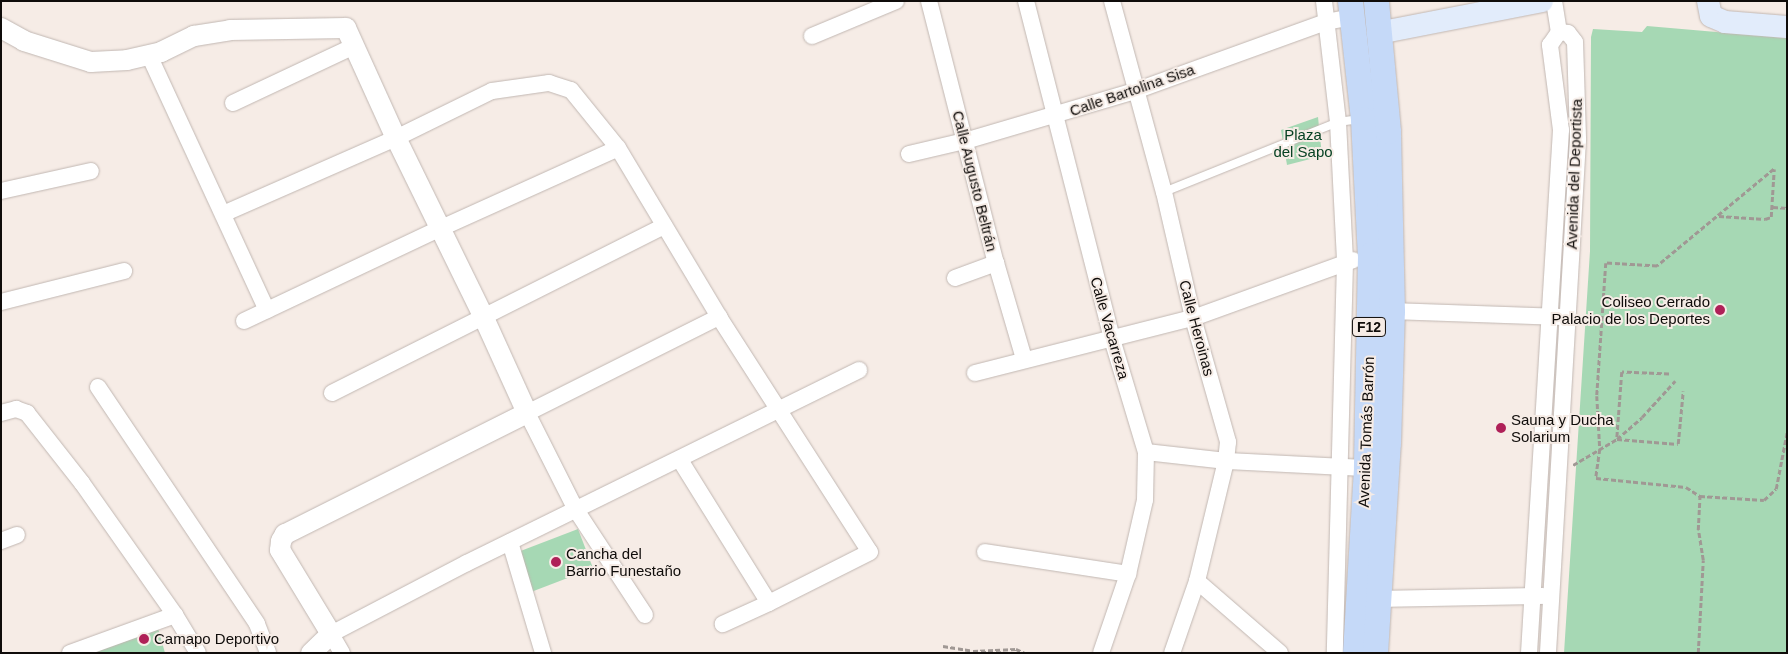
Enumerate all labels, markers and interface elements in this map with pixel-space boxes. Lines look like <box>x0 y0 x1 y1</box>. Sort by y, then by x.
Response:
street label: Calle Bartolina Sisa <box>1067 60 1197 120</box>
street label: Avenida del Deportista <box>1562 98 1586 250</box>
street label: Calle Augusto Beltrán <box>949 108 1001 254</box>
park label: Plaza del Sapo <box>1273 125 1333 160</box>
street label: Calle Vacarreza <box>1087 275 1133 381</box>
street label: Calle Heroinas <box>1176 278 1218 378</box>
place label: Coliseo Cerrado Palacio de los Deportes <box>1552 292 1710 327</box>
marker: Coliseo Cerrado Palacio de los Deportes <box>1714 304 1726 316</box>
road number: F12 <box>1352 316 1386 338</box>
street label: Avenida Tomás Barrón <box>1354 356 1378 508</box>
place label: Sauna y Ducha Solarium <box>1511 410 1614 445</box>
marker: Sauna y Ducha Solarium <box>1495 422 1507 434</box>
place label: Cancha del Barrio Funestaño <box>566 544 681 579</box>
marker: Cancha del Barrio Funestaño <box>550 556 562 568</box>
place label: Camapo Deportivo <box>154 630 279 648</box>
marker: Camapo Deportivo <box>138 633 150 645</box>

